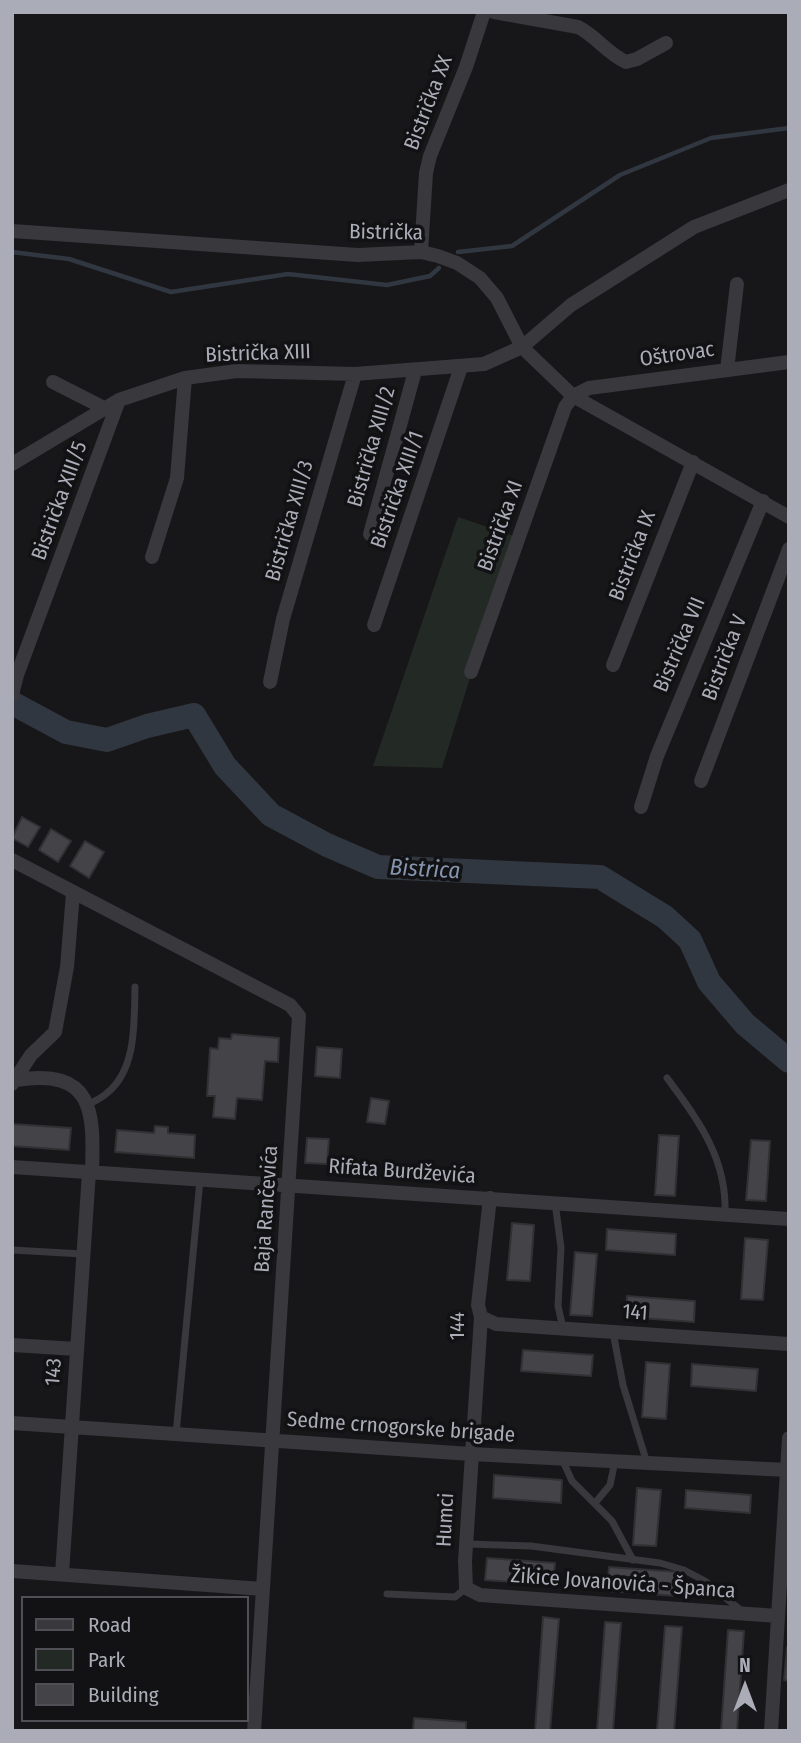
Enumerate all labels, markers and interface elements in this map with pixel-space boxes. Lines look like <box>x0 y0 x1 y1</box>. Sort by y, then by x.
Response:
street label: Bistrička XX <box>399 52 459 154</box>
street label: Bistrička <box>349 220 423 246</box>
street label: Oštrovac <box>638 337 716 373</box>
street label: Bistrička XIII <box>205 340 311 368</box>
street label: Bistrička XIII/2 <box>343 384 401 510</box>
street label: Bistrička XIII/1 <box>366 428 430 552</box>
street label: Bistrička XIII/5 <box>27 438 93 564</box>
street label: Bistrička XIII/3 <box>261 458 319 584</box>
street label: Bistrička XI <box>473 477 529 575</box>
street label: Bistrička IX <box>604 507 662 605</box>
street label: Bistrička VII <box>649 594 711 696</box>
street label: Bistrička V <box>697 612 753 704</box>
water label: Bistrica <box>389 854 461 886</box>
street label: Baja Rančevića <box>250 1145 284 1273</box>
street label: Rifata Burdževića <box>328 1154 476 1190</box>
street label: 141 <box>621 1300 649 1326</box>
street label: 144 <box>445 1312 471 1340</box>
street label: 143 <box>40 1357 68 1387</box>
street label: Sedme crnogorske brigade <box>286 1407 516 1449</box>
street label: Humci <box>432 1492 460 1548</box>
street label: Žikice Jovanovića - Španca <box>510 1564 736 1604</box>
legend <box>21 1596 248 1722</box>
text: Road <box>88 1612 132 1638</box>
text: Park <box>88 1647 125 1673</box>
north arrow <box>710 1652 780 1722</box>
text: N <box>739 1654 751 1677</box>
text: Building <box>88 1682 159 1708</box>

